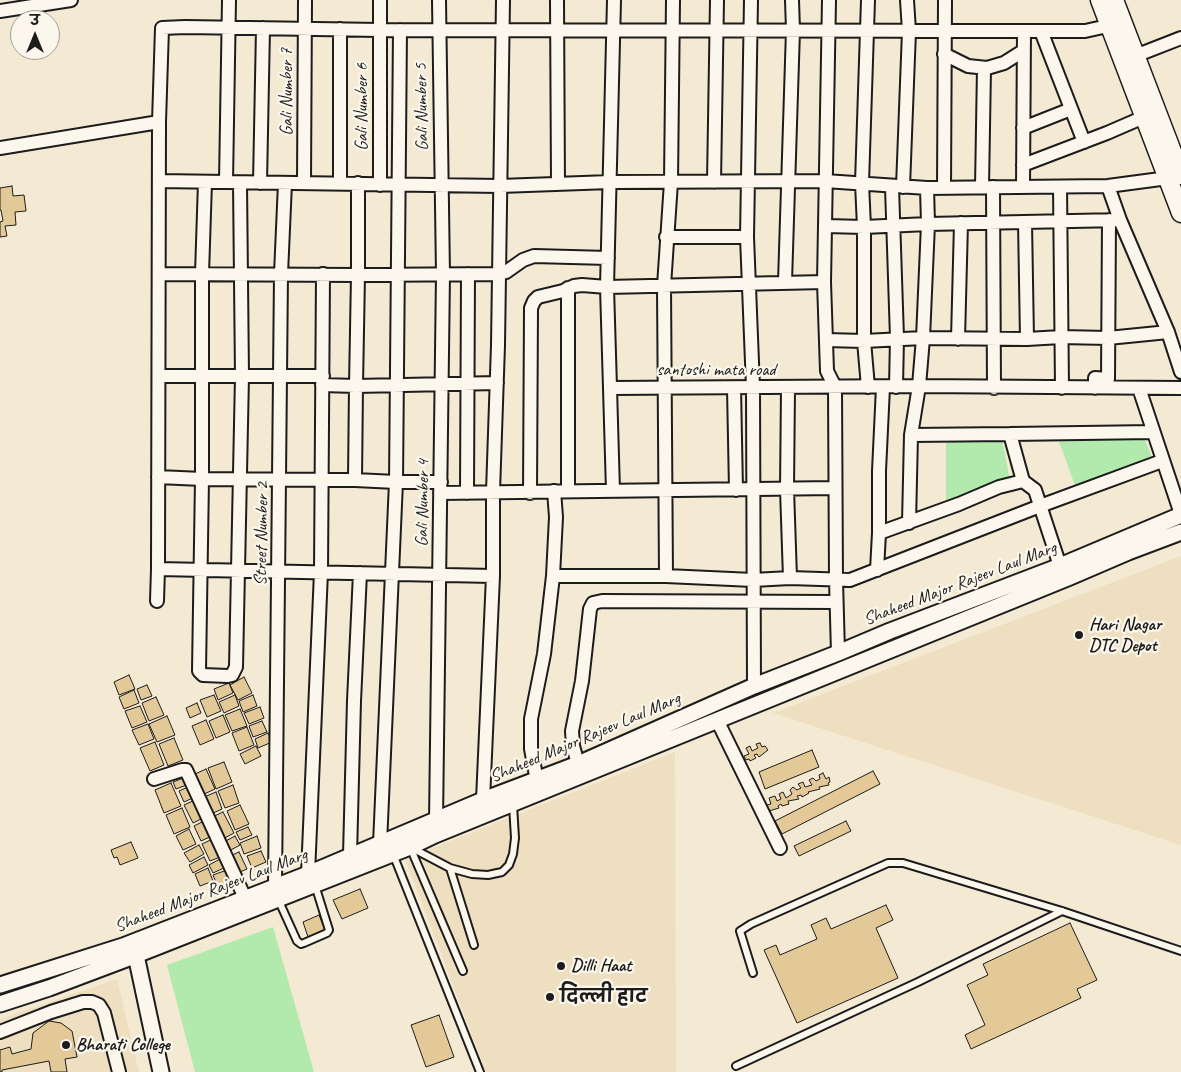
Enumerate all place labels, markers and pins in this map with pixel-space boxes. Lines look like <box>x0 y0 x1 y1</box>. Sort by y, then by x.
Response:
place label: Hari Nagar DTC Depot <box>1089 614 1161 656</box>
marker: Hari Nagar DTC Depot <box>1073 629 1085 641</box>
place label: Dilli Haat <box>571 955 631 977</box>
marker: Dilli Haat <box>555 960 567 972</box>
place label: दिल्ली हाट <box>560 986 647 1008</box>
marker: दिल्ली हाट <box>544 991 556 1003</box>
place label: Bharati College <box>76 1034 170 1056</box>
marker: Bharati College <box>60 1039 72 1051</box>

